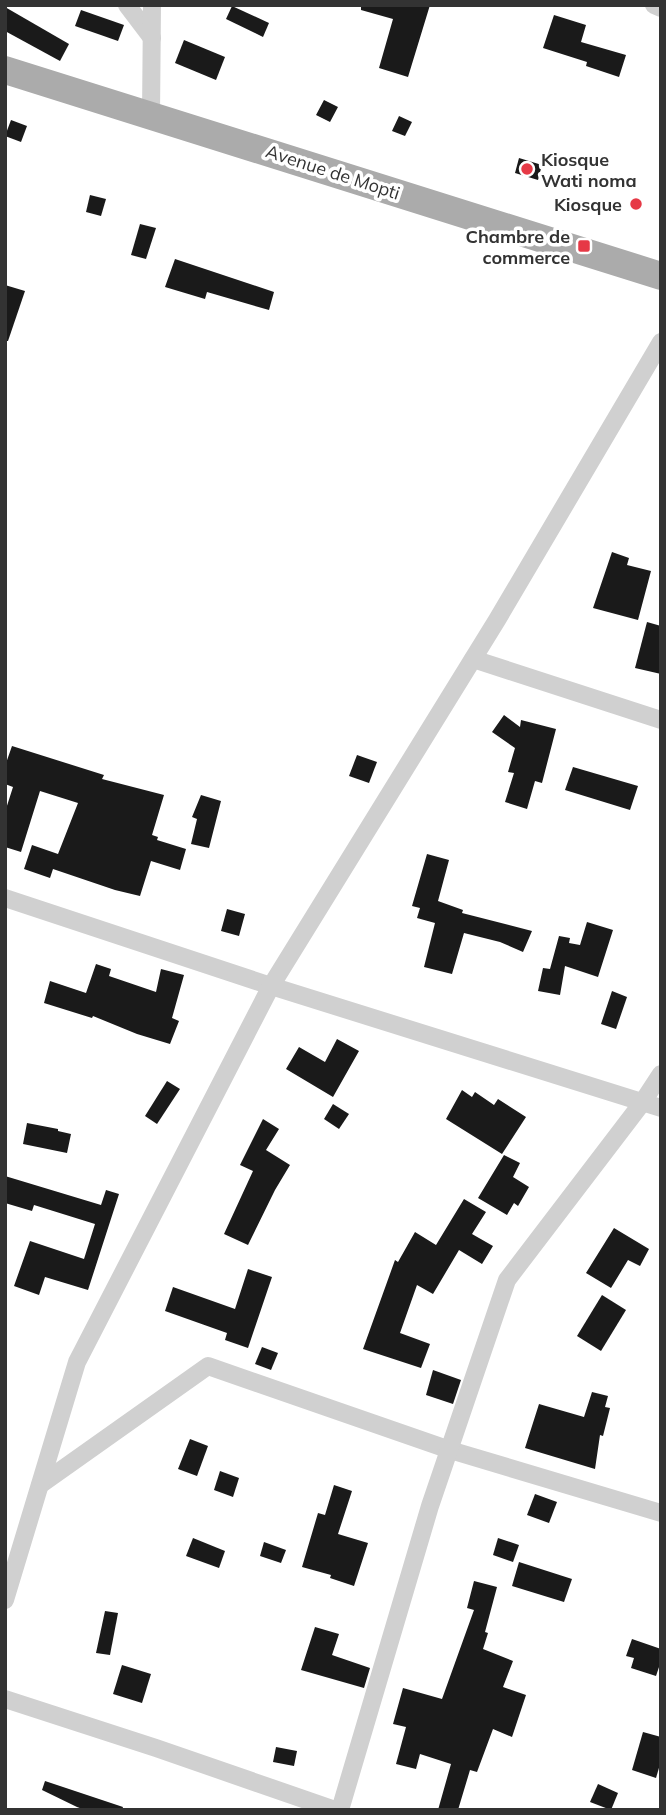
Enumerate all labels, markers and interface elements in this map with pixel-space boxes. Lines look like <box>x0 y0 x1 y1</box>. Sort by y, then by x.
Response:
street label: Avenue de Mopti <box>263 139 403 205</box>
place label: Kiosque Wati noma <box>541 148 637 192</box>
marker: Kiosque Wati noma <box>519 161 535 177</box>
place label: Kiosque <box>554 193 622 216</box>
marker: Kiosque <box>628 196 644 212</box>
place label: Chambre de commerce <box>466 225 570 269</box>
marker: Chambre de commerce <box>576 238 592 254</box>

